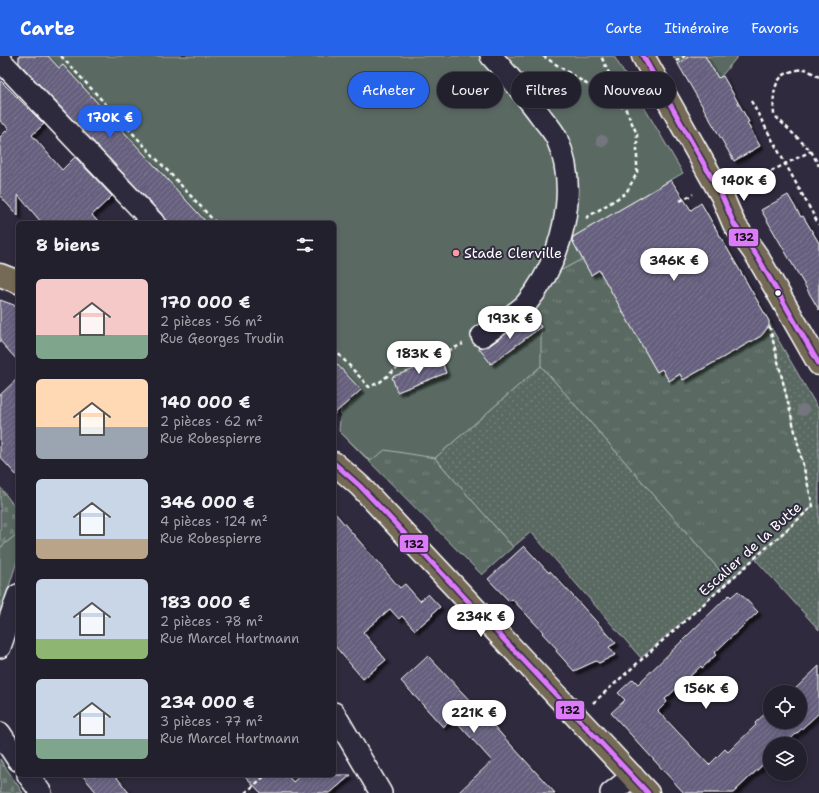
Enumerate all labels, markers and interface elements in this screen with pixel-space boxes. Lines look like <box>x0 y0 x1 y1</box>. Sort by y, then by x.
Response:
text: Carte <box>20 16 75 41</box>
text: Carte <box>605 19 642 37</box>
text: Itinéraire <box>664 19 729 37</box>
text: Favoris <box>751 19 799 37</box>
chip: Acheter <box>348 72 429 108</box>
chip: Louer <box>437 72 503 108</box>
chip: Filtres <box>511 72 581 108</box>
chip: Nouveau <box>589 72 676 108</box>
pin: 170K € <box>77 105 143 139</box>
text: 170K € <box>87 109 133 126</box>
pin: 140K € <box>711 168 777 202</box>
text: 140K € <box>721 172 767 189</box>
line badge: 132 <box>728 228 759 247</box>
text: 132 <box>734 230 754 245</box>
text: 8 biens <box>36 234 100 256</box>
icon: filters <box>294 234 316 256</box>
place label: Stade Clerville <box>464 244 562 262</box>
marker: Stade Clerville <box>451 248 461 258</box>
pin: 346K € <box>641 248 707 282</box>
text: 346K € <box>649 252 699 269</box>
unlabelled marker <box>773 288 783 298</box>
text: 170 000 € <box>160 291 250 313</box>
icon: home <box>68 295 116 343</box>
pin: 193K € <box>477 306 543 340</box>
text: 193K € <box>487 310 533 327</box>
text: 2 pièces · 56 m² <box>160 313 262 330</box>
text: Rue Georges Trudin <box>160 330 284 347</box>
pin: 183K € <box>386 341 452 375</box>
text: 183K € <box>396 345 442 362</box>
text: 140 000 € <box>160 391 250 413</box>
icon: home <box>68 395 116 443</box>
text: 2 pièces · 62 m² <box>160 413 263 430</box>
text: Rue Robespierre <box>160 430 262 447</box>
text: 346 000 € <box>160 491 255 513</box>
icon: home <box>68 495 116 543</box>
street label: Escalier de la Butte <box>695 498 805 600</box>
text: 4 pièces · 124 m² <box>160 513 268 530</box>
text: Rue Robespierre <box>160 530 262 547</box>
line badge: 132 <box>399 534 429 553</box>
text: 132 <box>404 537 424 552</box>
text: 183 000 € <box>160 591 250 613</box>
icon: home <box>68 595 116 643</box>
pin: 234K € <box>448 604 514 638</box>
text: 234K € <box>456 608 506 625</box>
text: 2 pièces · 78 m² <box>160 613 263 630</box>
text: Rue Marcel Hartmann <box>160 630 299 647</box>
pin: 156K € <box>673 676 739 710</box>
text: 156K € <box>683 680 729 697</box>
map controls <box>763 685 807 781</box>
button: locate <box>763 685 807 729</box>
text: 234 000 € <box>160 691 255 713</box>
icon: home <box>68 695 116 743</box>
pin: 221K € <box>441 700 507 734</box>
line badge: 132 <box>555 700 585 720</box>
text: 132 <box>560 703 580 718</box>
text: 221K € <box>451 704 497 721</box>
text: 3 pièces · 77 m² <box>160 713 263 730</box>
text: Rue Marcel Hartmann <box>160 730 299 747</box>
button: layers <box>763 737 807 781</box>

